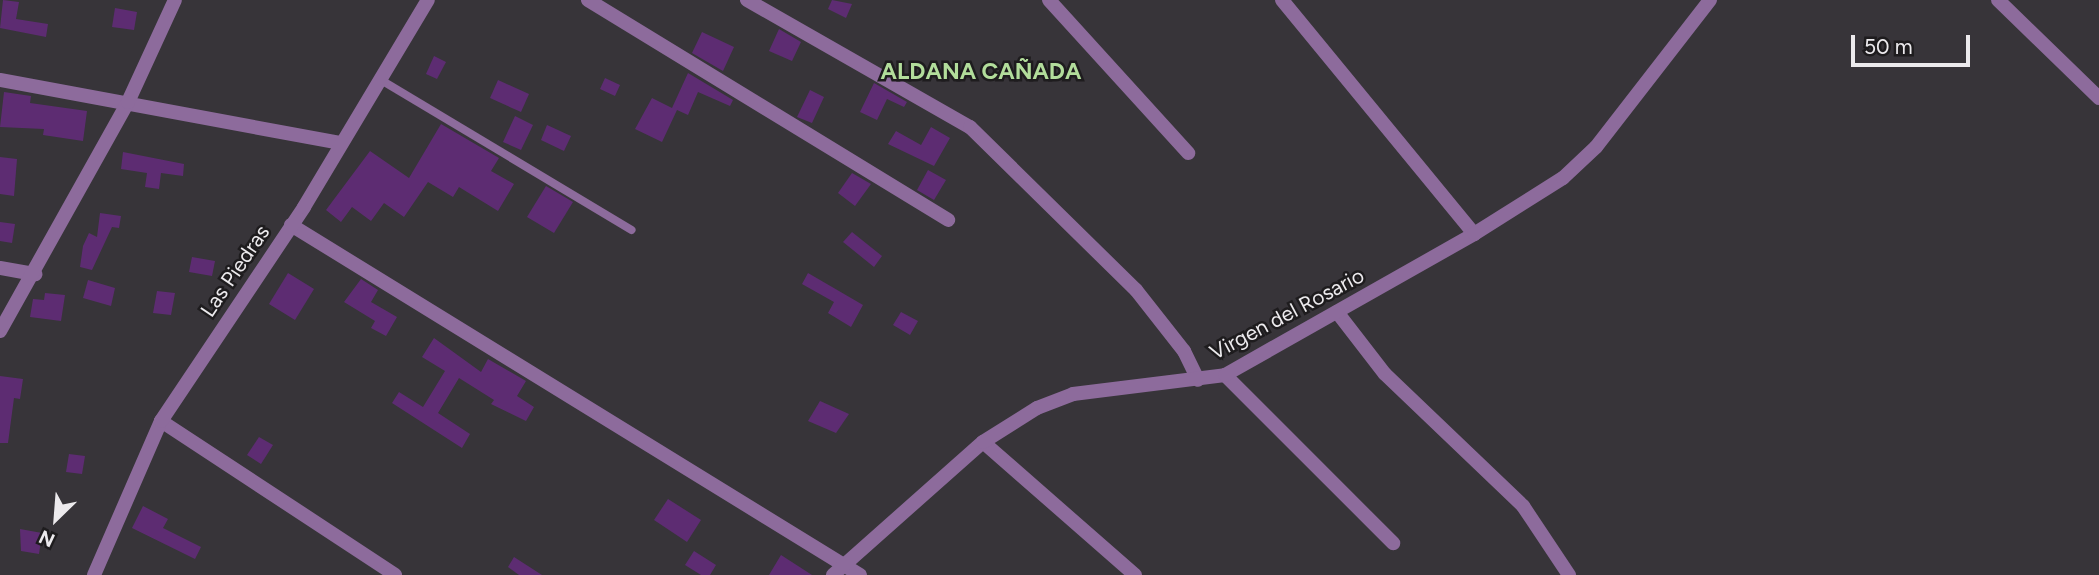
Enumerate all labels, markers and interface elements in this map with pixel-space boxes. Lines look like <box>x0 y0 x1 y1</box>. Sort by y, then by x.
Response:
scale bar <box>1854 21 1973 65</box>
text: 50 m <box>1864 34 1913 59</box>
district label: ALDANA CAÑADA <box>881 57 1081 85</box>
street label: Las Piedras <box>195 220 275 322</box>
street label: Virgen del Rosario <box>1206 263 1368 365</box>
north arrow <box>21 484 91 554</box>
text: N <box>35 525 58 552</box>

